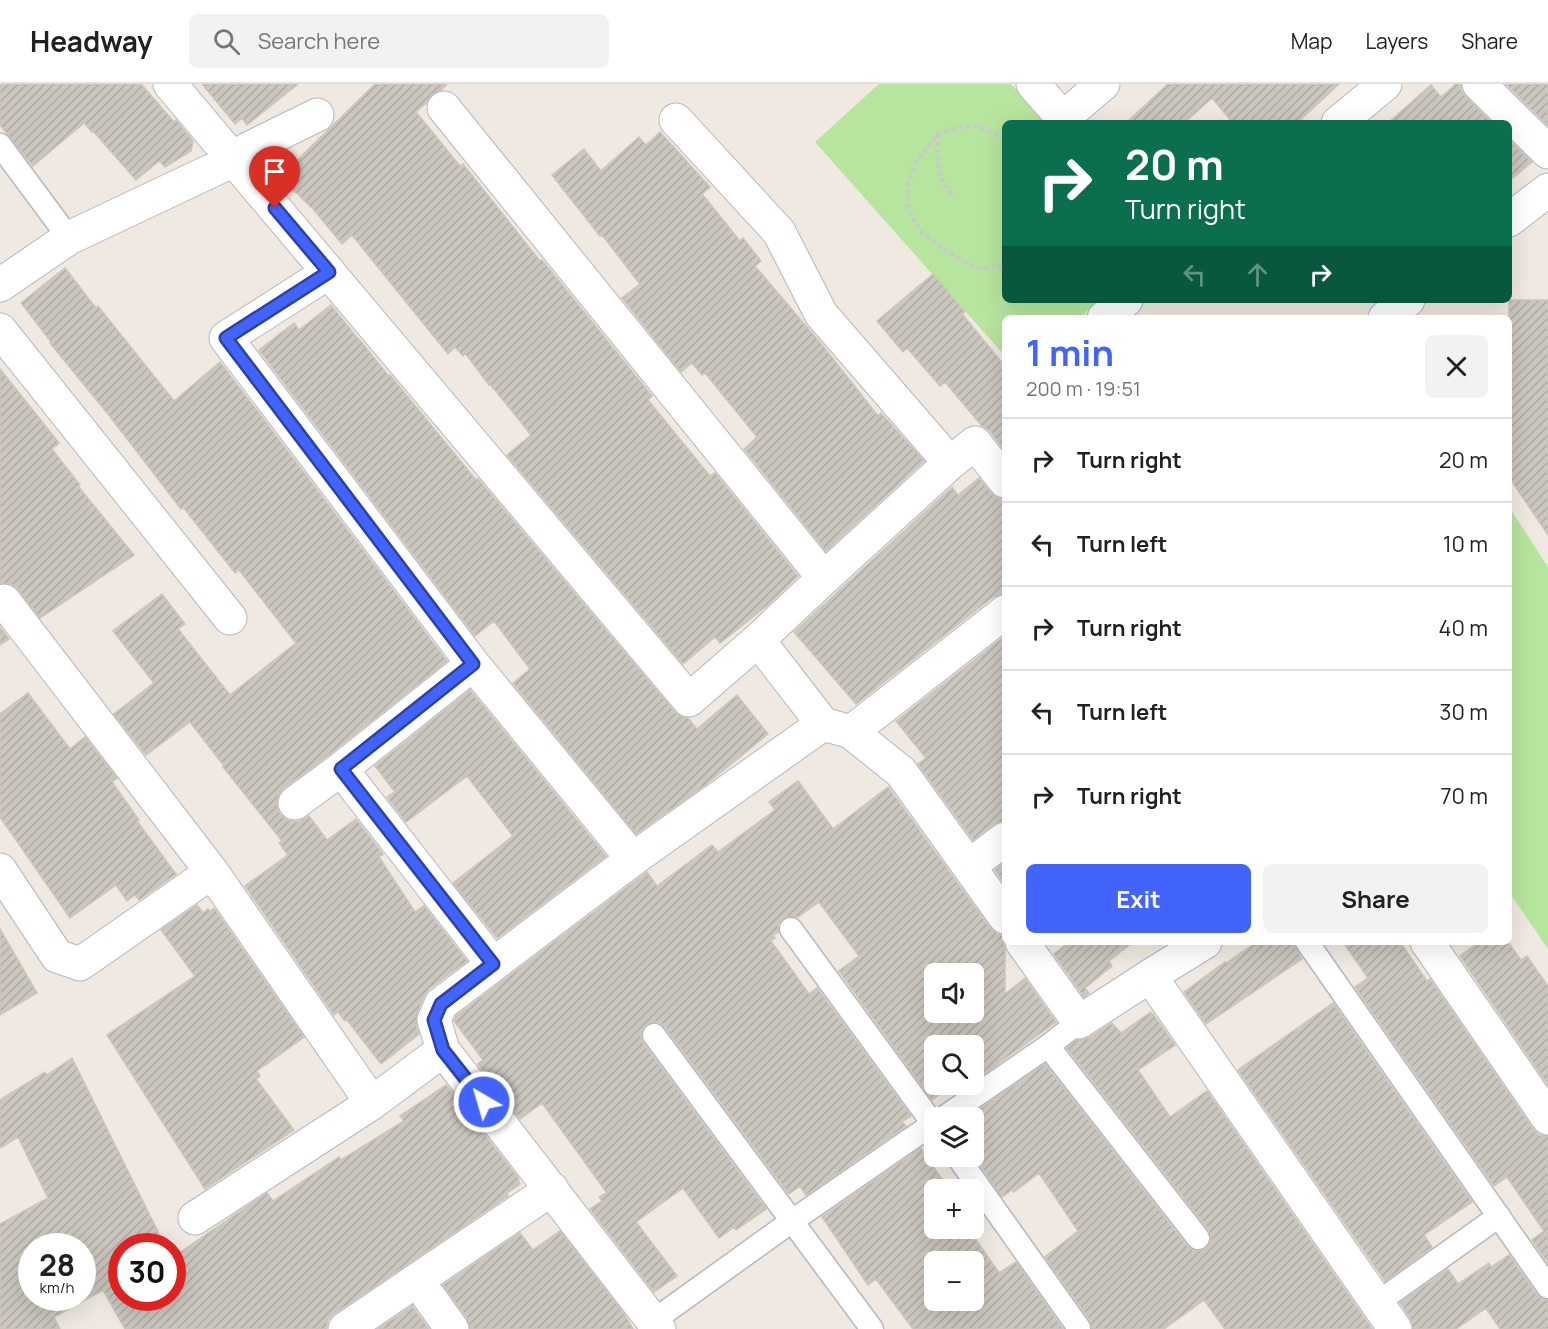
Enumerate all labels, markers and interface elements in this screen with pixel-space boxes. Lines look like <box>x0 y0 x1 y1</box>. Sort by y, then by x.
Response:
search box <box>189 14 609 68</box>
text: Headway <box>30 22 153 60</box>
icon: search <box>210 25 243 58</box>
text: Search here <box>258 26 380 56</box>
text: Map <box>1291 27 1332 55</box>
text: Layers <box>1365 27 1428 55</box>
text: Share <box>1461 27 1518 55</box>
text: 20 m <box>1125 135 1224 193</box>
icon: right <box>1026 144 1104 222</box>
pin <box>249 146 300 208</box>
icon: arrive <box>258 155 291 188</box>
text: Turn right <box>1125 190 1246 227</box>
icon: left <box>1178 258 1211 291</box>
icon: ahead <box>1241 258 1274 291</box>
icon: right <box>1304 258 1337 291</box>
text: 1 min <box>1026 328 1114 377</box>
button: close <box>1425 335 1488 398</box>
text: 200 m · 19:51 <box>1026 375 1141 402</box>
icon: right <box>1026 444 1059 477</box>
text: Turn right <box>1077 445 1182 475</box>
text: 20 m <box>1439 445 1488 475</box>
icon: left <box>1026 528 1059 561</box>
text: Turn left <box>1077 529 1167 559</box>
text: 10 m <box>1443 529 1488 559</box>
icon: right <box>1026 612 1059 645</box>
text: Turn right <box>1077 613 1182 643</box>
text: 40 m <box>1439 613 1488 643</box>
icon: left <box>1026 696 1059 729</box>
text: Turn left <box>1077 697 1167 727</box>
text: 30 m <box>1439 697 1488 727</box>
icon: right <box>1026 780 1059 813</box>
text: Turn right <box>1077 781 1182 811</box>
text: 70 m <box>1440 781 1488 811</box>
button: Exit <box>1026 864 1251 933</box>
button: Share <box>1263 864 1488 933</box>
map controls <box>924 963 984 1311</box>
button: sound <box>924 963 984 1023</box>
button: search <box>924 1035 984 1095</box>
position arrow <box>452 1070 516 1134</box>
button: layers <box>924 1107 984 1167</box>
button: + <box>924 1179 984 1239</box>
speed limit sign: 30 <box>108 1233 186 1311</box>
text: 28 <box>39 1244 75 1285</box>
button: − <box>924 1251 984 1311</box>
text: km/h <box>40 1277 74 1298</box>

